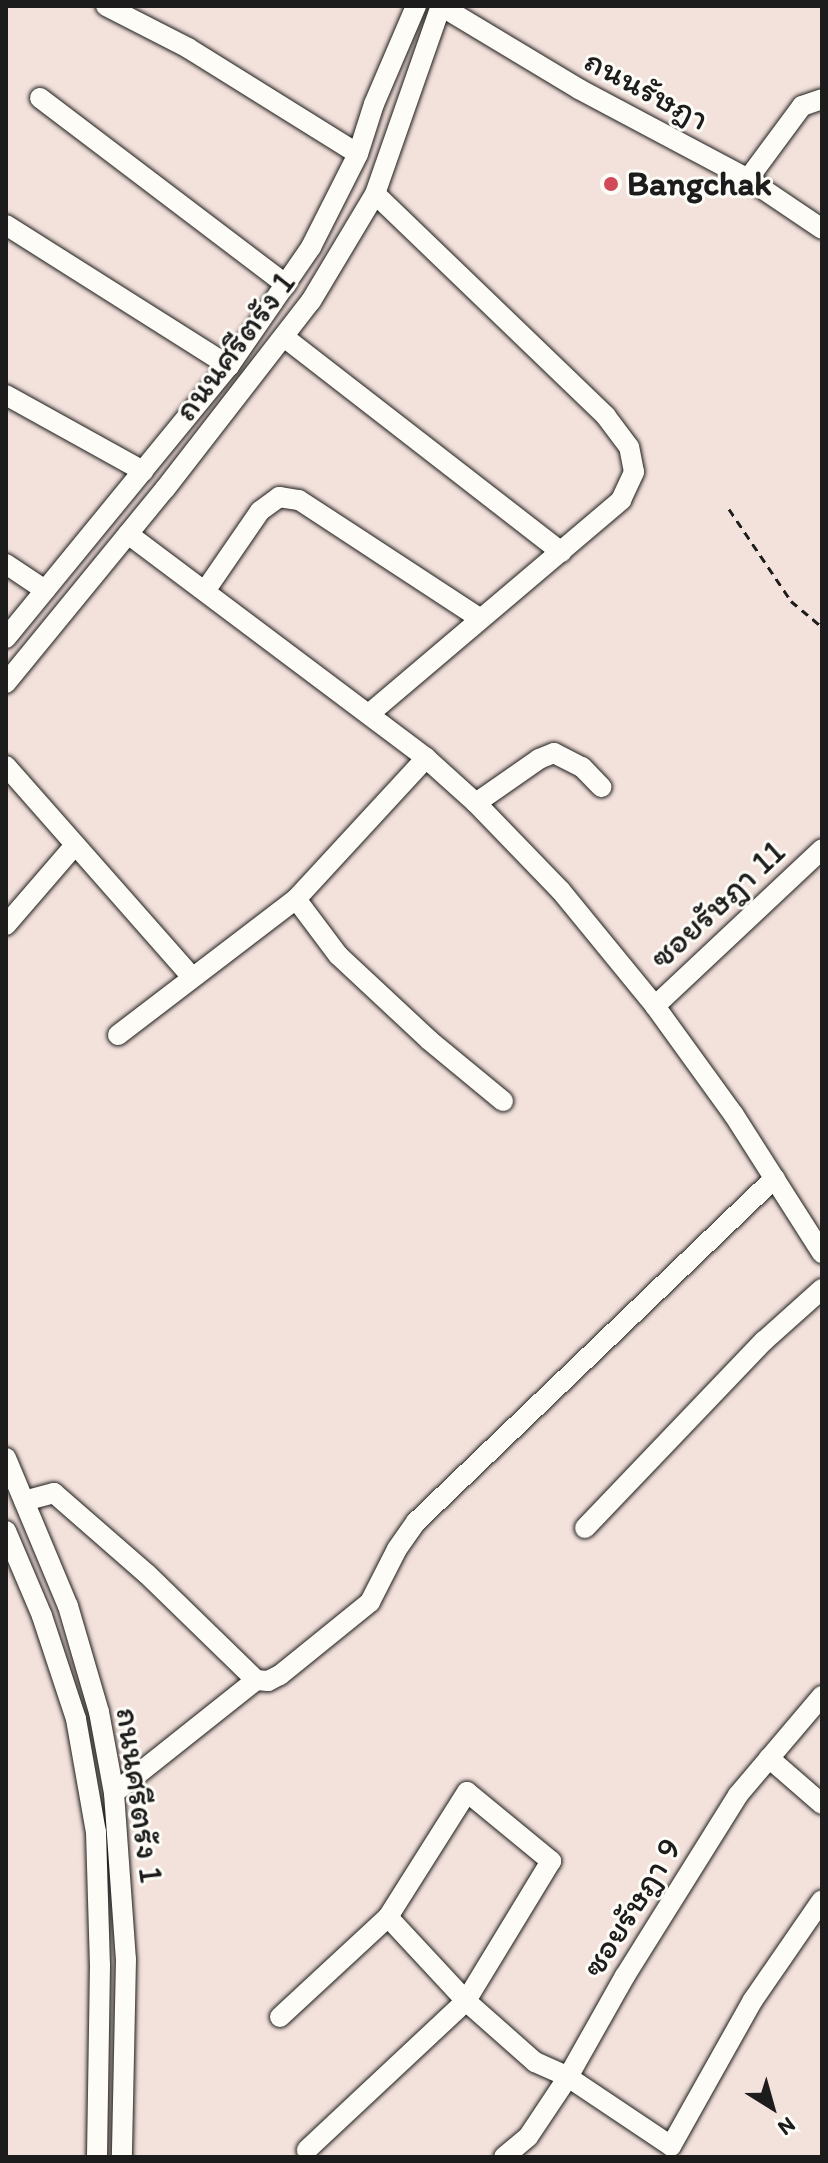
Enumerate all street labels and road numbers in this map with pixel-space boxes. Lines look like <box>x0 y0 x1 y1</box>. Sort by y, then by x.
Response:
street label: ถนนรัษฎา <box>578 39 716 139</box>
street label: ถนนศรีตรัง 1 <box>165 263 303 429</box>
street label: ซอยรัษฎา 11 <box>641 831 793 977</box>
street label: ถนนศรีตรัง 1 <box>108 1705 172 1885</box>
street label: ซอยรัษฎา 9 <box>572 1830 690 1984</box>

